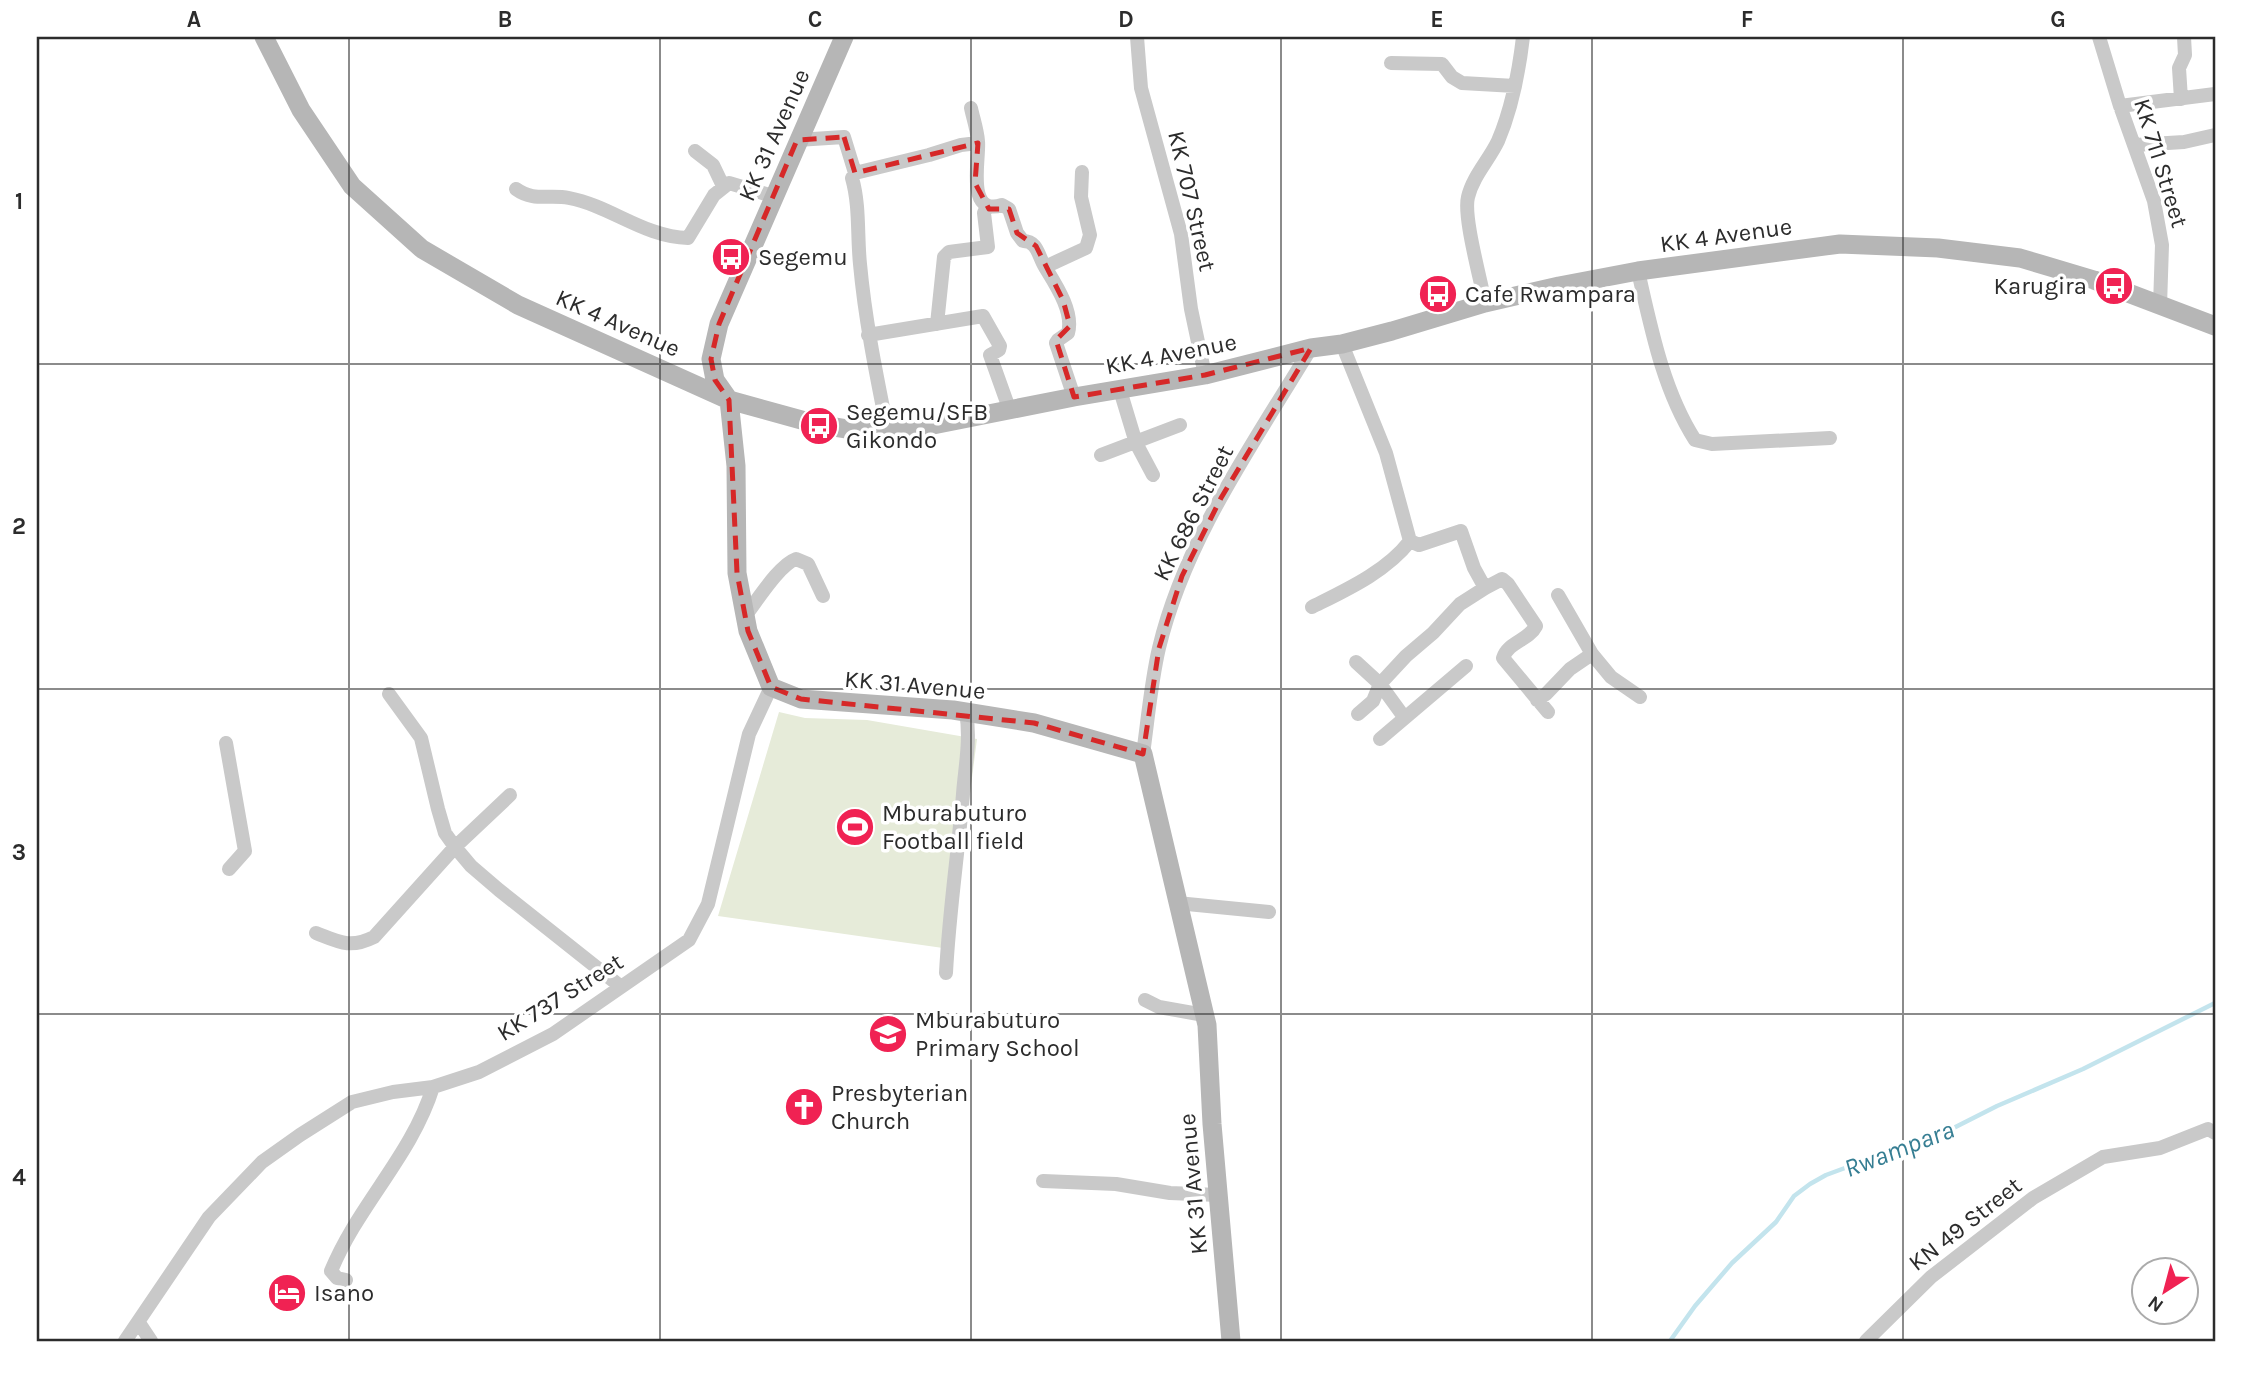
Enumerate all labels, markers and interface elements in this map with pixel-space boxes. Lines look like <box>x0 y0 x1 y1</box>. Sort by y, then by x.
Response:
text: A <box>187 6 201 33</box>
text: B <box>498 6 512 33</box>
text: C <box>808 6 822 33</box>
text: D <box>1118 6 1134 33</box>
text: E <box>1430 6 1444 33</box>
text: F <box>1741 6 1753 33</box>
text: G <box>2050 6 2066 33</box>
street label: KK 31 Avenue <box>732 65 816 205</box>
street label: KK 711 Street <box>2128 95 2194 231</box>
street label: KK 707 Street <box>1162 128 1222 274</box>
text: 1 <box>15 188 23 215</box>
street label: KK 4 Avenue <box>1658 212 1794 258</box>
bus stop icon: Segemu <box>710 236 752 278</box>
place label: Segemu <box>758 243 848 271</box>
bus stop icon: Karugira <box>2093 265 2135 307</box>
place label: Karugira <box>1993 272 2087 300</box>
bus stop icon: Cafe Rwampara <box>1417 273 1459 315</box>
place label: Cafe Rwampara <box>1465 280 1636 308</box>
street label: KK 4 Avenue <box>552 283 684 363</box>
street label: KK 4 Avenue <box>1103 328 1239 380</box>
place label: Segemu/SFB Gikondo <box>846 398 988 454</box>
bus stop icon: Segemu/SFB Gikondo <box>798 405 840 447</box>
street label: KK 686 Street <box>1147 440 1239 586</box>
text: 2 <box>12 513 26 540</box>
street label: KK 31 Avenue <box>843 665 987 705</box>
place label: Mburabuturo Football field <box>882 799 1027 855</box>
sports icon: Mburabuturo Football field <box>834 806 876 848</box>
text: 3 <box>12 839 26 866</box>
street label: KK 737 Street <box>492 947 628 1047</box>
place label: Mburabuturo Primary School <box>915 1006 1080 1062</box>
school or university icon: Mburabuturo Primary School <box>867 1013 909 1055</box>
place label: Presbyterian Church <box>831 1079 968 1135</box>
church icon: Presbyterian Church <box>783 1086 825 1128</box>
street label: KK 31 Avenue <box>1173 1112 1213 1256</box>
water label: Rwampara <box>1840 1114 1958 1184</box>
text: 4 <box>12 1164 26 1191</box>
street label: KN 49 Street <box>1903 1171 2027 1277</box>
north arrow <box>2130 1256 2200 1326</box>
hotel icon: Isano <box>266 1272 308 1314</box>
place label: Isano <box>314 1279 374 1307</box>
text: N <box>2144 1291 2168 1317</box>

